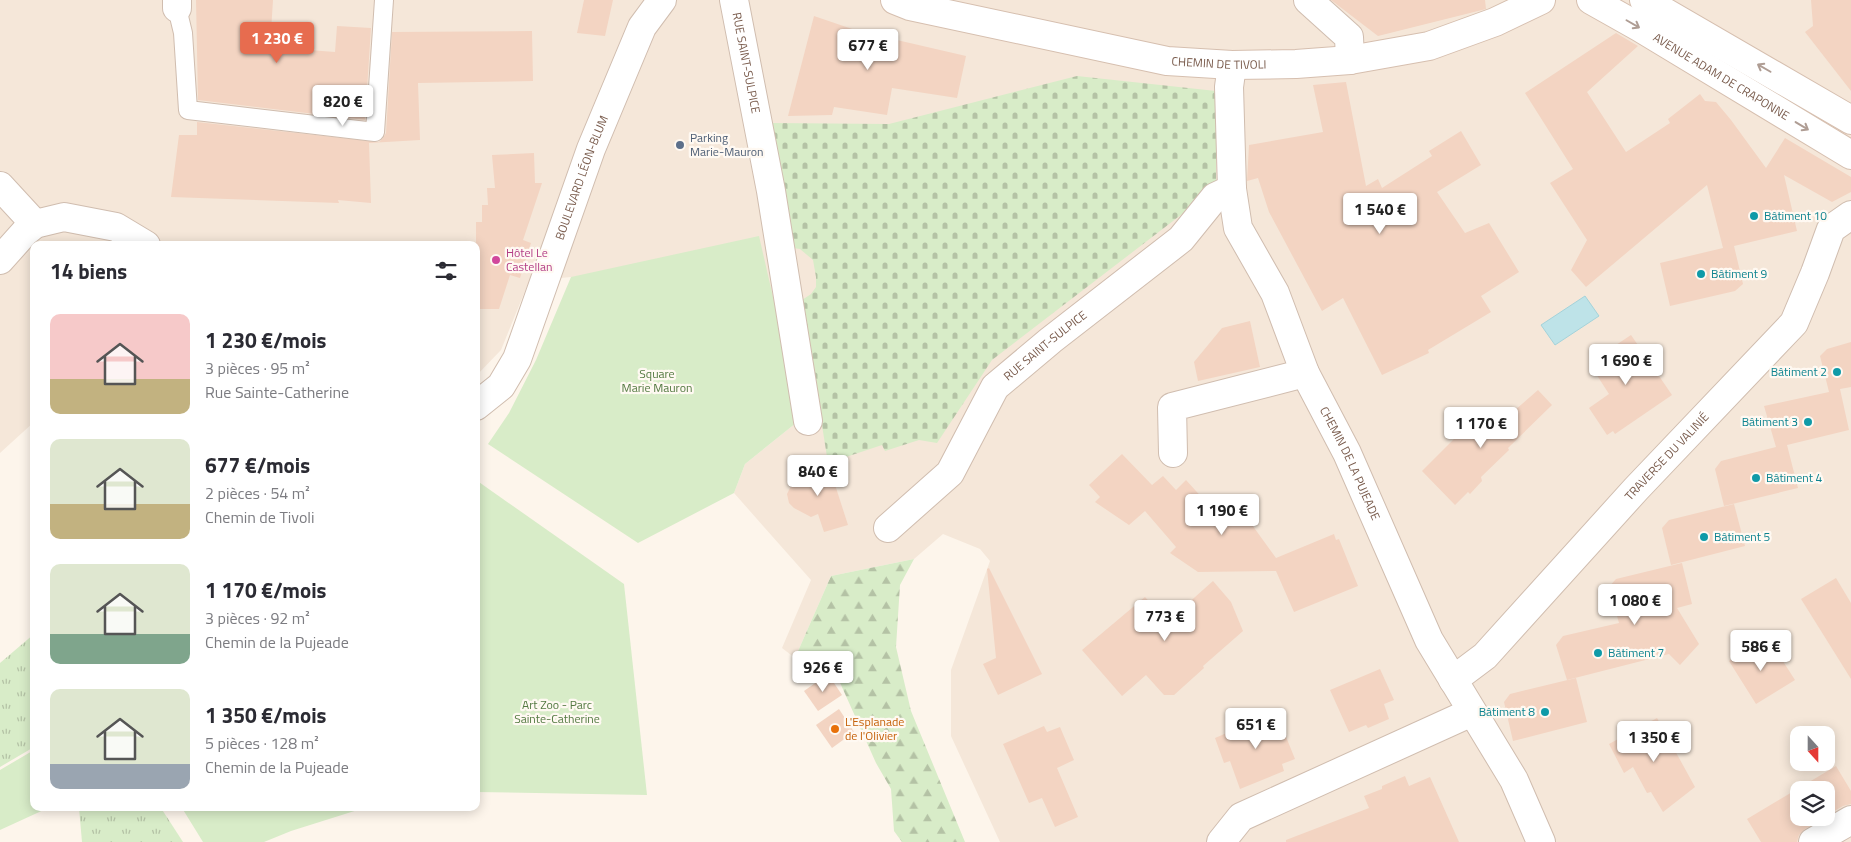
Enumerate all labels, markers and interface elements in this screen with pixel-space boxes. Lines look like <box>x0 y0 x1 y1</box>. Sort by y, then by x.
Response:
street label: RUE SAINT-SULPICE <box>728 10 766 115</box>
one-way arrow <box>1626 19 1641 29</box>
pin: 1 230 € <box>231 22 323 64</box>
text: 1 230 € <box>251 26 303 50</box>
pin: 677 € <box>833 28 903 71</box>
street label: AVENUE ADAM DE CRAPONNE <box>1650 28 1793 125</box>
text: 677 € <box>848 33 888 57</box>
street label: CHEMIN DE TIVOLI <box>1171 51 1266 74</box>
one-way arrow <box>1757 63 1772 73</box>
pin: 820 € <box>308 84 378 127</box>
text: 820 € <box>323 89 363 113</box>
street label: BOULEVARD LÉON-BLUM <box>550 112 613 242</box>
one-way arrow <box>1795 121 1809 131</box>
place label: Parking Marie-Mauron <box>690 128 763 161</box>
marker: Parking Marie-Mauron <box>674 139 686 151</box>
pin: 1 540 € <box>1334 192 1426 235</box>
text: 1 540 € <box>1354 197 1406 221</box>
place label: Bâtiment 10 <box>1764 206 1827 225</box>
marker: Bâtiment 10 <box>1748 210 1760 222</box>
place label: Hôtel Le Castellan <box>506 243 552 276</box>
marker: Hôtel Le Castellan <box>490 254 502 266</box>
text: 14 biens <box>50 255 127 287</box>
icon: filters <box>432 257 460 285</box>
place label: Bâtiment 9 <box>1711 264 1768 283</box>
marker: Bâtiment 9 <box>1695 268 1707 280</box>
street label: RUE SAINT-SULPICE <box>999 305 1091 385</box>
text: 1 230 €/mois <box>205 324 327 356</box>
icon: home <box>90 334 150 394</box>
pin: 1 690 € <box>1580 344 1672 386</box>
text: 1 690 € <box>1600 348 1652 372</box>
text: 3 pièces · 95 m² <box>205 356 310 380</box>
place label: Bâtiment 2 <box>1771 362 1827 381</box>
park label: Square Marie Mauron <box>622 364 692 397</box>
marker: Bâtiment 2 <box>1831 366 1843 378</box>
text: Rue Sainte-Catherine <box>205 380 349 404</box>
street label: CHEMIN DE LA PUJEADE <box>1315 403 1386 524</box>
pin: 1 170 € <box>1435 406 1527 449</box>
street label: TRAVERSE DU VALINIÉ <box>1620 407 1714 505</box>
text: 1 170 € <box>1455 411 1507 435</box>
place label: Bâtiment 3 <box>1742 412 1798 431</box>
marker: Bâtiment 3 <box>1802 416 1814 428</box>
text: 677 €/mois <box>205 449 310 481</box>
pin: 840 € <box>783 454 853 497</box>
icon: home <box>90 459 150 519</box>
text: 840 € <box>798 459 838 483</box>
place label: Bâtiment 4 <box>1766 468 1823 487</box>
marker: Bâtiment 4 <box>1750 472 1762 484</box>
text: 2 pièces · 54 m² <box>205 481 310 505</box>
pin: 1 190 € <box>1176 494 1268 536</box>
text: 1 190 € <box>1196 498 1248 522</box>
text: Chemin de Tivoli <box>205 505 315 529</box>
place label: Bâtiment 5 <box>1714 527 1771 546</box>
marker: Bâtiment 5 <box>1698 531 1710 543</box>
text: 1 170 €/mois <box>205 574 327 606</box>
icon: home <box>90 584 150 644</box>
pin: 1 080 € <box>1589 584 1681 626</box>
text: 1 080 € <box>1609 588 1661 612</box>
pin: 773 € <box>1130 600 1200 642</box>
text: 773 € <box>1145 604 1185 628</box>
text: 3 pièces · 92 m² <box>205 606 310 630</box>
text: Chemin de la Pujeade <box>205 630 349 654</box>
pin: 586 € <box>1726 630 1796 672</box>
text: 586 € <box>1741 634 1781 658</box>
place label: Bâtiment 7 <box>1608 643 1664 662</box>
marker: Bâtiment 7 <box>1592 647 1604 659</box>
pin: 926 € <box>788 650 858 693</box>
text: 926 € <box>803 655 843 679</box>
park label: Art Zoo - Parc Sainte-Catherine <box>514 695 600 728</box>
text: 1 350 €/mois <box>205 699 327 731</box>
place label: Bâtiment 8 <box>1479 702 1535 721</box>
marker: Bâtiment 8 <box>1539 706 1551 718</box>
pin: 651 € <box>1221 708 1291 750</box>
icon: home <box>90 709 150 769</box>
place label: L'Esplanade de l'Olivier <box>845 712 904 745</box>
text: 651 € <box>1236 712 1276 736</box>
pin: 1 350 € <box>1608 720 1700 763</box>
marker: L'Esplanade de l'Olivier <box>829 723 841 735</box>
text: 1 350 € <box>1628 725 1680 749</box>
north arrow <box>1790 726 1835 771</box>
map controls <box>1790 726 1835 826</box>
text: 5 pièces · 128 m² <box>205 731 319 755</box>
text: Chemin de la Pujeade <box>205 755 349 779</box>
button: layers <box>1790 781 1835 826</box>

